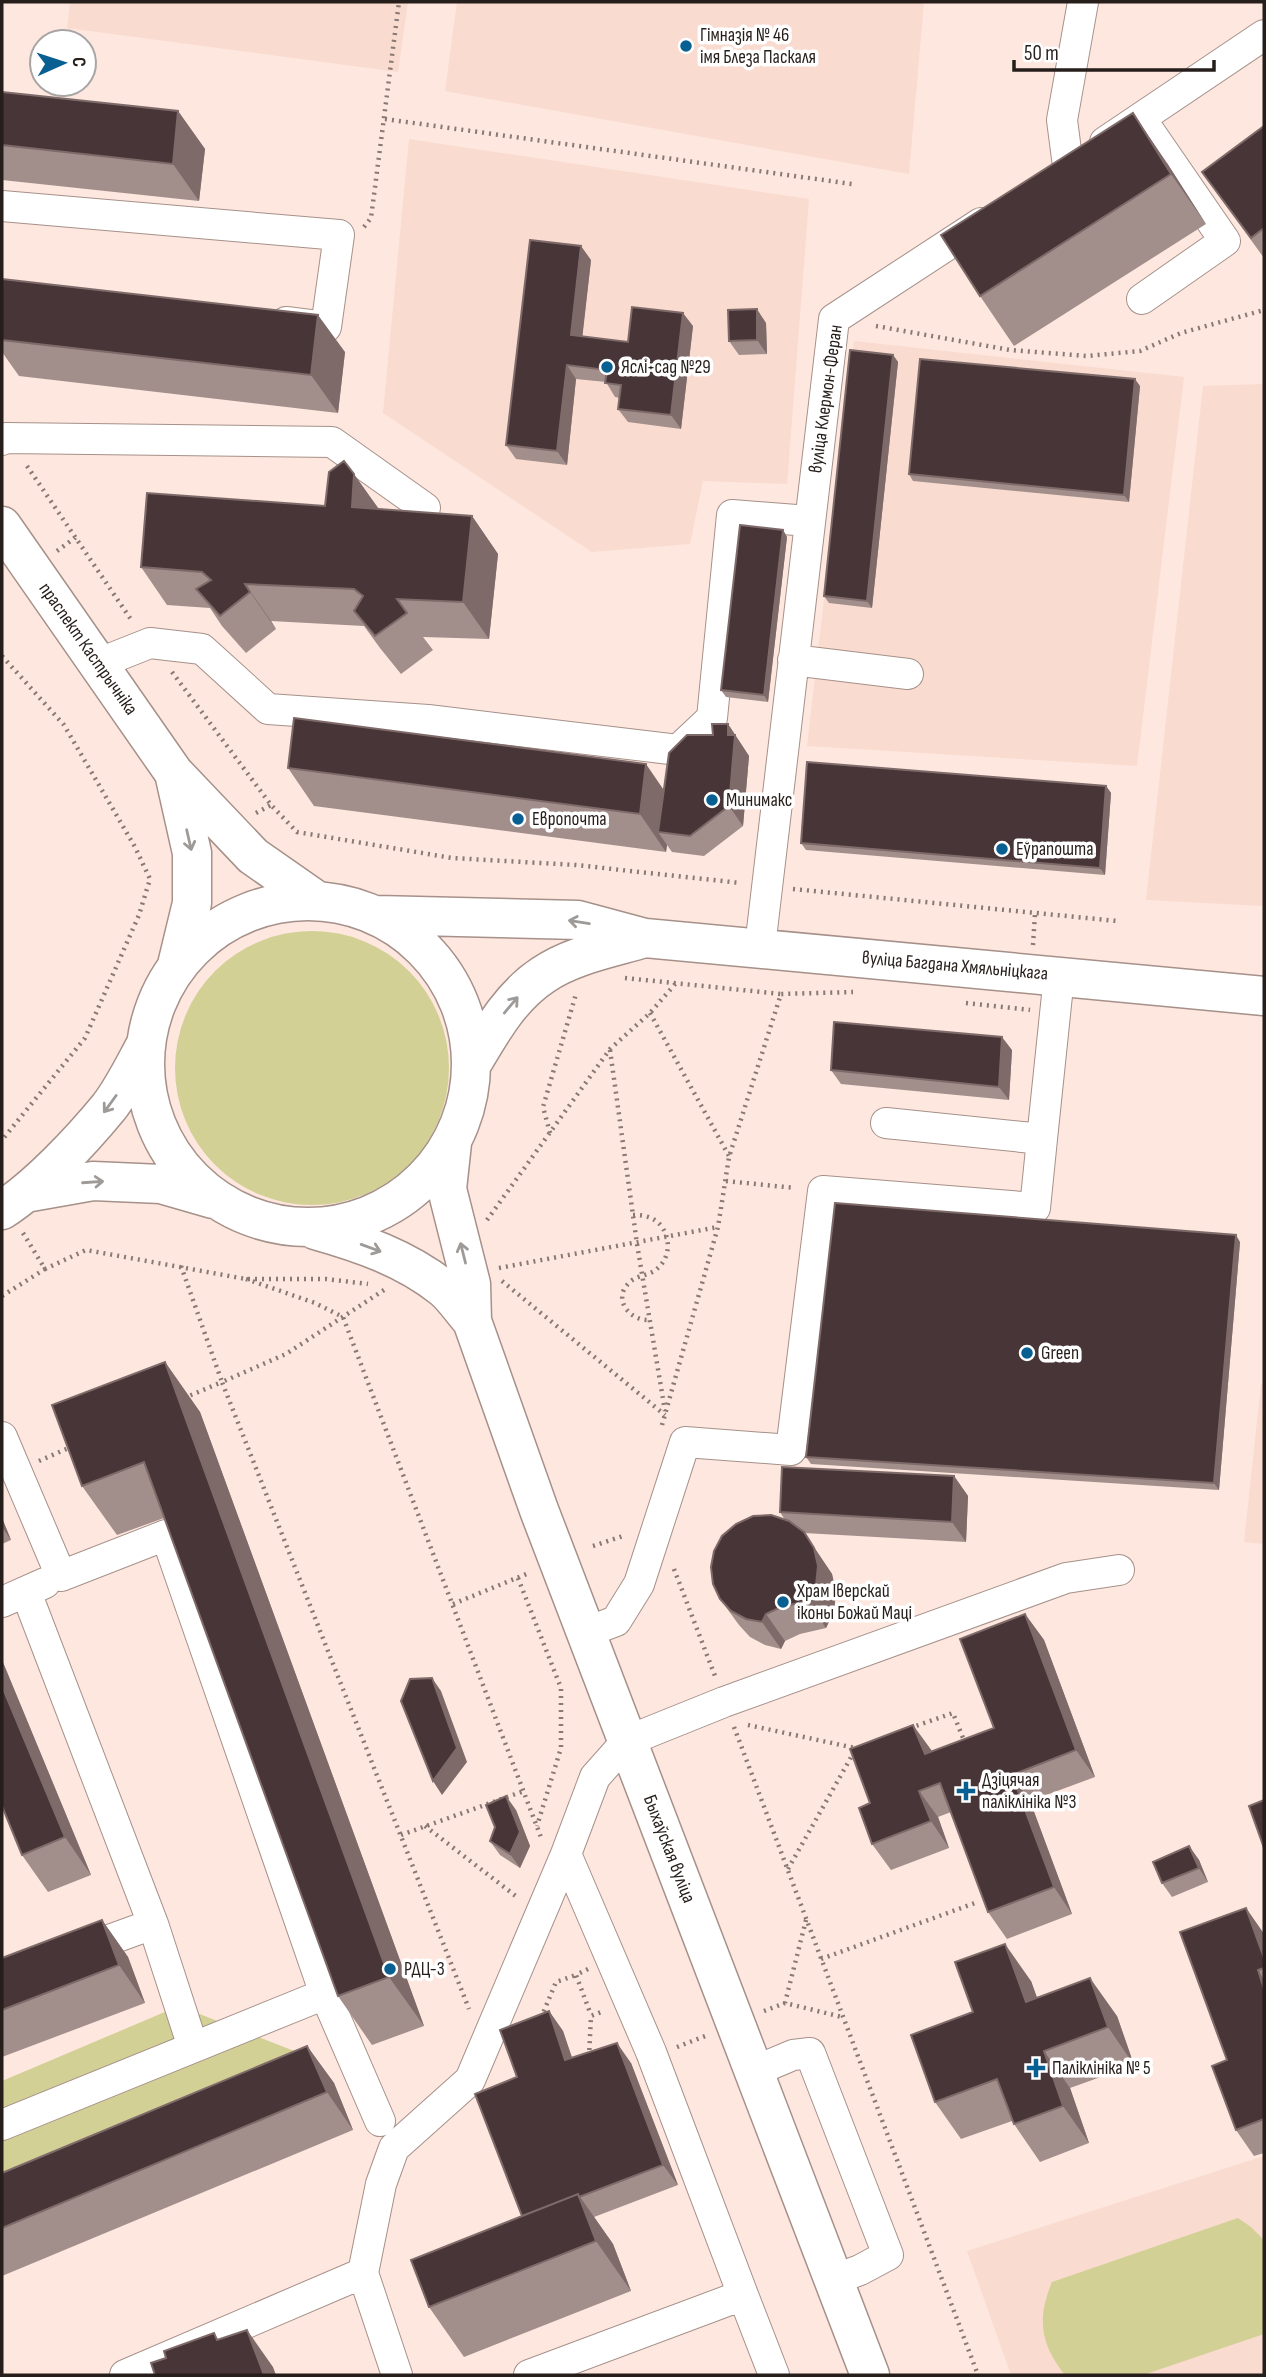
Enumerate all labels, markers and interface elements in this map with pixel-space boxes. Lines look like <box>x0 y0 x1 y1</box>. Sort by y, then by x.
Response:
place label: Гімназія № 46 імя Блеза Паскаля <box>700 24 816 69</box>
north arrow <box>28 28 98 98</box>
scale bar <box>1014 28 1214 72</box>
marker: Гімназія № 46 імя Блеза Паскаля <box>678 38 694 54</box>
text: 50 m <box>1024 41 1059 66</box>
text: С <box>67 57 90 68</box>
street label: вуліца Клермон-Феран <box>804 323 848 475</box>
place label: Яслі-сад №29 <box>621 356 711 379</box>
marker: Яслі-сад №29 <box>599 359 615 375</box>
street label: праспект Кастрычніка <box>34 578 142 720</box>
place label: Минимакс <box>726 789 792 812</box>
marker: Минимакс <box>704 792 720 808</box>
place label: Европочта <box>532 808 607 831</box>
marker: Европочта <box>510 811 526 827</box>
one-way arrow <box>182 828 196 851</box>
place label: Еўрапошта <box>1016 838 1094 861</box>
marker: Еўрапошта <box>994 841 1010 857</box>
one-way arrow <box>568 915 591 928</box>
street label: вуліца Багдана Хмяльніцкага <box>861 946 1049 986</box>
one-way arrow <box>503 997 518 1015</box>
one-way arrow <box>103 1094 117 1113</box>
one-way arrow <box>81 1175 104 1188</box>
one-way arrow <box>360 1243 382 1255</box>
one-way arrow <box>456 1243 469 1265</box>
place label: Green <box>1041 1342 1079 1365</box>
marker: Green <box>1019 1345 1035 1361</box>
place label: Храм Іверскай іконы Божай Маці <box>796 1580 912 1625</box>
marker: Храм Іверскай іконы Божай Маці <box>775 1594 791 1610</box>
place label: Дзіцячая паліклініка №3 <box>982 1769 1076 1814</box>
marker: Дзіцячая паліклініка №3 <box>956 1781 976 1801</box>
street label: Быхаўская вуліца <box>638 1792 700 1906</box>
place label: РДЦ-3 <box>404 1958 445 1981</box>
marker: РДЦ-3 <box>382 1961 398 1977</box>
place label: Паліклініка № 5 <box>1052 2057 1151 2080</box>
marker: Паліклініка № 5 <box>1026 2058 1046 2078</box>

